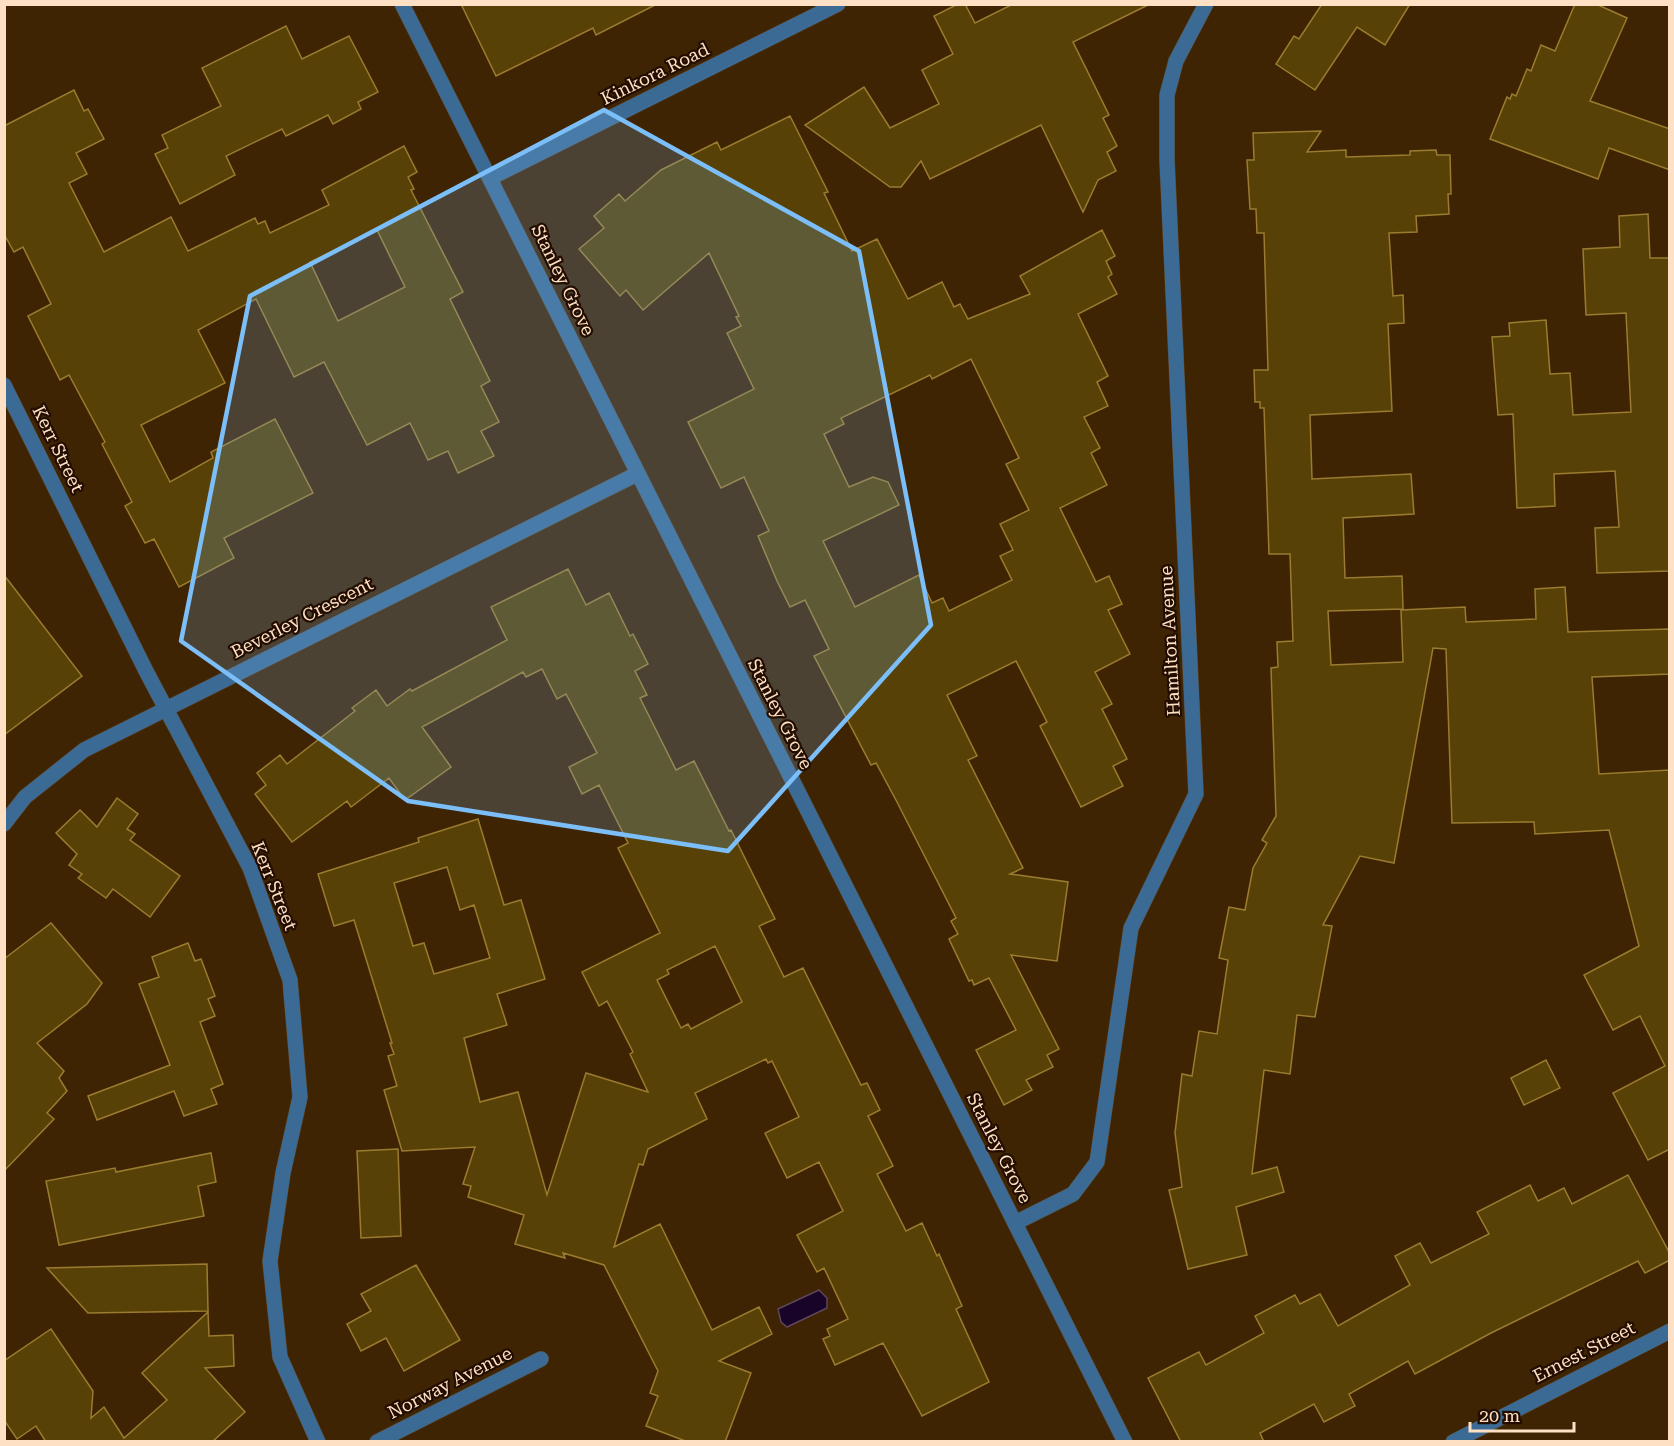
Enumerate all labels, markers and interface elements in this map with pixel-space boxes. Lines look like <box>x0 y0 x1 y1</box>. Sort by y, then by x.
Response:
street label: Kinkora Road <box>597 38 713 109</box>
street label: Stanley Grove <box>527 221 600 339</box>
street label: Kerr Street <box>28 402 89 496</box>
street label: Hamilton Avenue <box>1155 565 1184 717</box>
street label: Beverley Crescent <box>227 573 376 662</box>
street label: Stanley Grove <box>744 655 817 773</box>
street label: Kerr Street <box>247 838 302 933</box>
street label: Stanley Grove <box>963 1089 1036 1207</box>
street label: Ernest Street <box>1529 1317 1639 1386</box>
street label: Norway Avenue <box>384 1342 516 1423</box>
scale bar <box>1470 1395 1574 1433</box>
text: 20 m <box>1479 1405 1520 1426</box>

